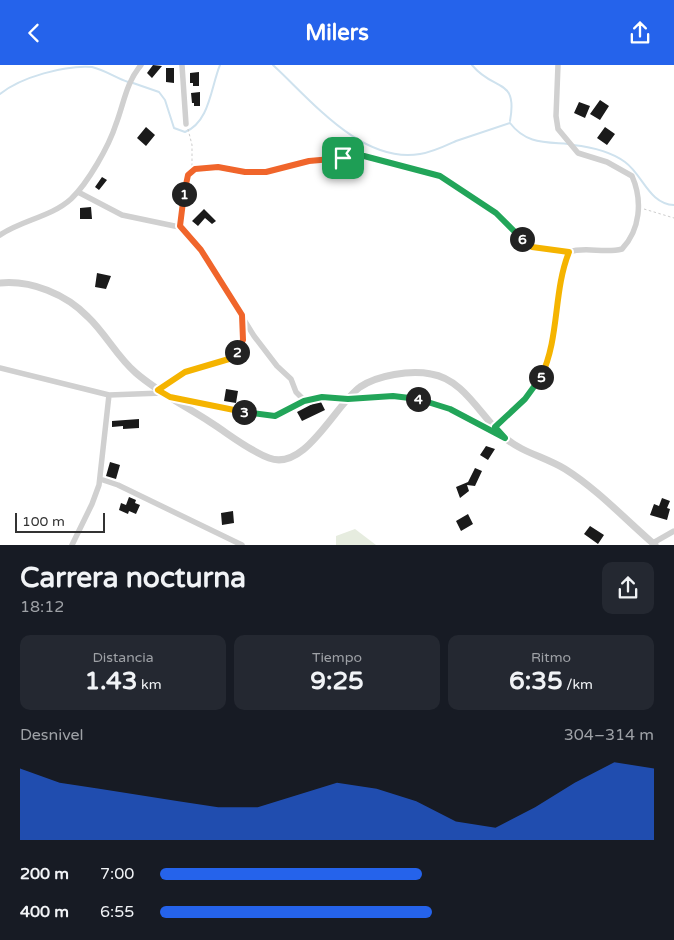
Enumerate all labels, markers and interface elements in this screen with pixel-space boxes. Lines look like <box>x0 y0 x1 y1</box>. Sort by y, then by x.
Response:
icon: back <box>20 19 48 47</box>
icon: share <box>626 19 654 47</box>
text: Milers <box>305 20 369 46</box>
pin <box>322 137 364 179</box>
icon: arrive <box>329 144 357 172</box>
pin: 1 <box>172 181 196 207</box>
text: 1 <box>180 186 189 203</box>
pin: 6 <box>510 227 534 251</box>
text: 6 <box>518 231 527 248</box>
pin: 2 <box>224 339 250 365</box>
text: 2 <box>233 344 242 361</box>
pin: 5 <box>528 365 554 389</box>
text: 5 <box>537 369 546 386</box>
pin: 4 <box>406 387 430 411</box>
text: 4 <box>414 391 423 408</box>
pin: 3 <box>232 399 256 425</box>
text: 3 <box>240 404 249 421</box>
scale bar <box>15 510 105 533</box>
text: 100 m <box>22 513 65 530</box>
text: Carrera nocturna <box>20 561 246 595</box>
button: share <box>602 562 654 614</box>
text: 18:12 <box>20 597 64 617</box>
text: Distancia <box>92 649 154 666</box>
text: Tiempo <box>312 649 362 666</box>
text: Ritmo <box>531 649 571 666</box>
text: 1.43 <box>84 666 137 696</box>
text: 9:25 <box>310 666 364 696</box>
text: 6:35 <box>509 666 563 696</box>
text: km <box>137 676 162 693</box>
text: /km <box>563 676 593 693</box>
text: Desnivel <box>20 725 84 745</box>
text: 304–314 m <box>564 725 654 745</box>
text: 200 m <box>20 864 69 884</box>
text: 7:00 <box>100 864 134 884</box>
text: 400 m <box>20 902 69 922</box>
text: 6:55 <box>100 902 134 922</box>

